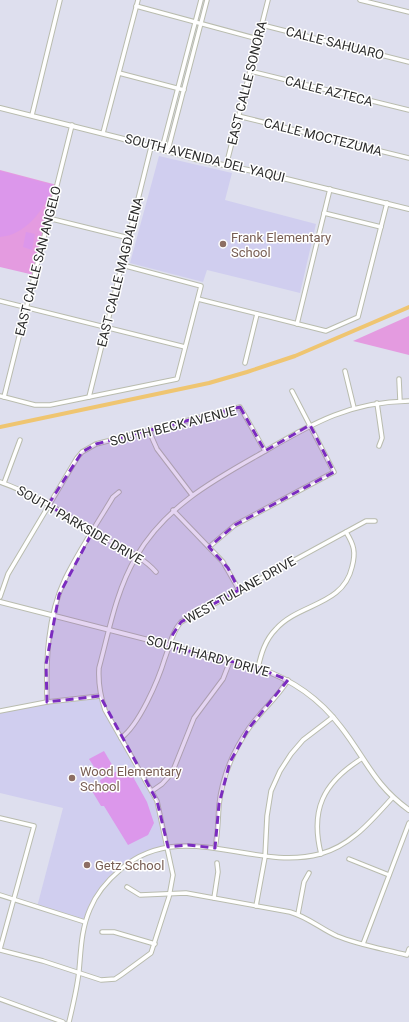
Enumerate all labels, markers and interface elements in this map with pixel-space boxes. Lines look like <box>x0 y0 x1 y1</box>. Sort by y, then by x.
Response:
street label: EAST CALLE SONORA <box>224 19 270 147</box>
street label: CALLE SAHUARO <box>284 24 386 62</box>
street label: CALLE AZTECA <box>284 73 375 109</box>
street label: CALLE MOCTEZUMA <box>262 115 384 159</box>
street label: SOUTH AVENIDA DEL YAQUI <box>123 131 287 185</box>
street label: EAST CALLE SAN ANGELO <box>12 184 64 338</box>
street label: EAST CALLE MAGDALENA <box>94 195 146 348</box>
place label: Frank Elementary School <box>231 230 331 260</box>
marker: Frank Elementary School <box>218 239 228 249</box>
street label: SOUTH BECK AVENUE <box>108 403 238 449</box>
street label: SOUTH PARKSIDE DRIVE <box>14 483 146 567</box>
street label: WEST TULANE DRIVE <box>182 553 298 627</box>
street label: SOUTH HARDY DRIVE <box>145 632 271 680</box>
place label: Wood Elementary School <box>80 764 182 794</box>
marker: Wood Elementary School <box>67 773 77 783</box>
place label: Getz School <box>95 858 164 873</box>
marker: Getz School <box>82 860 92 870</box>

